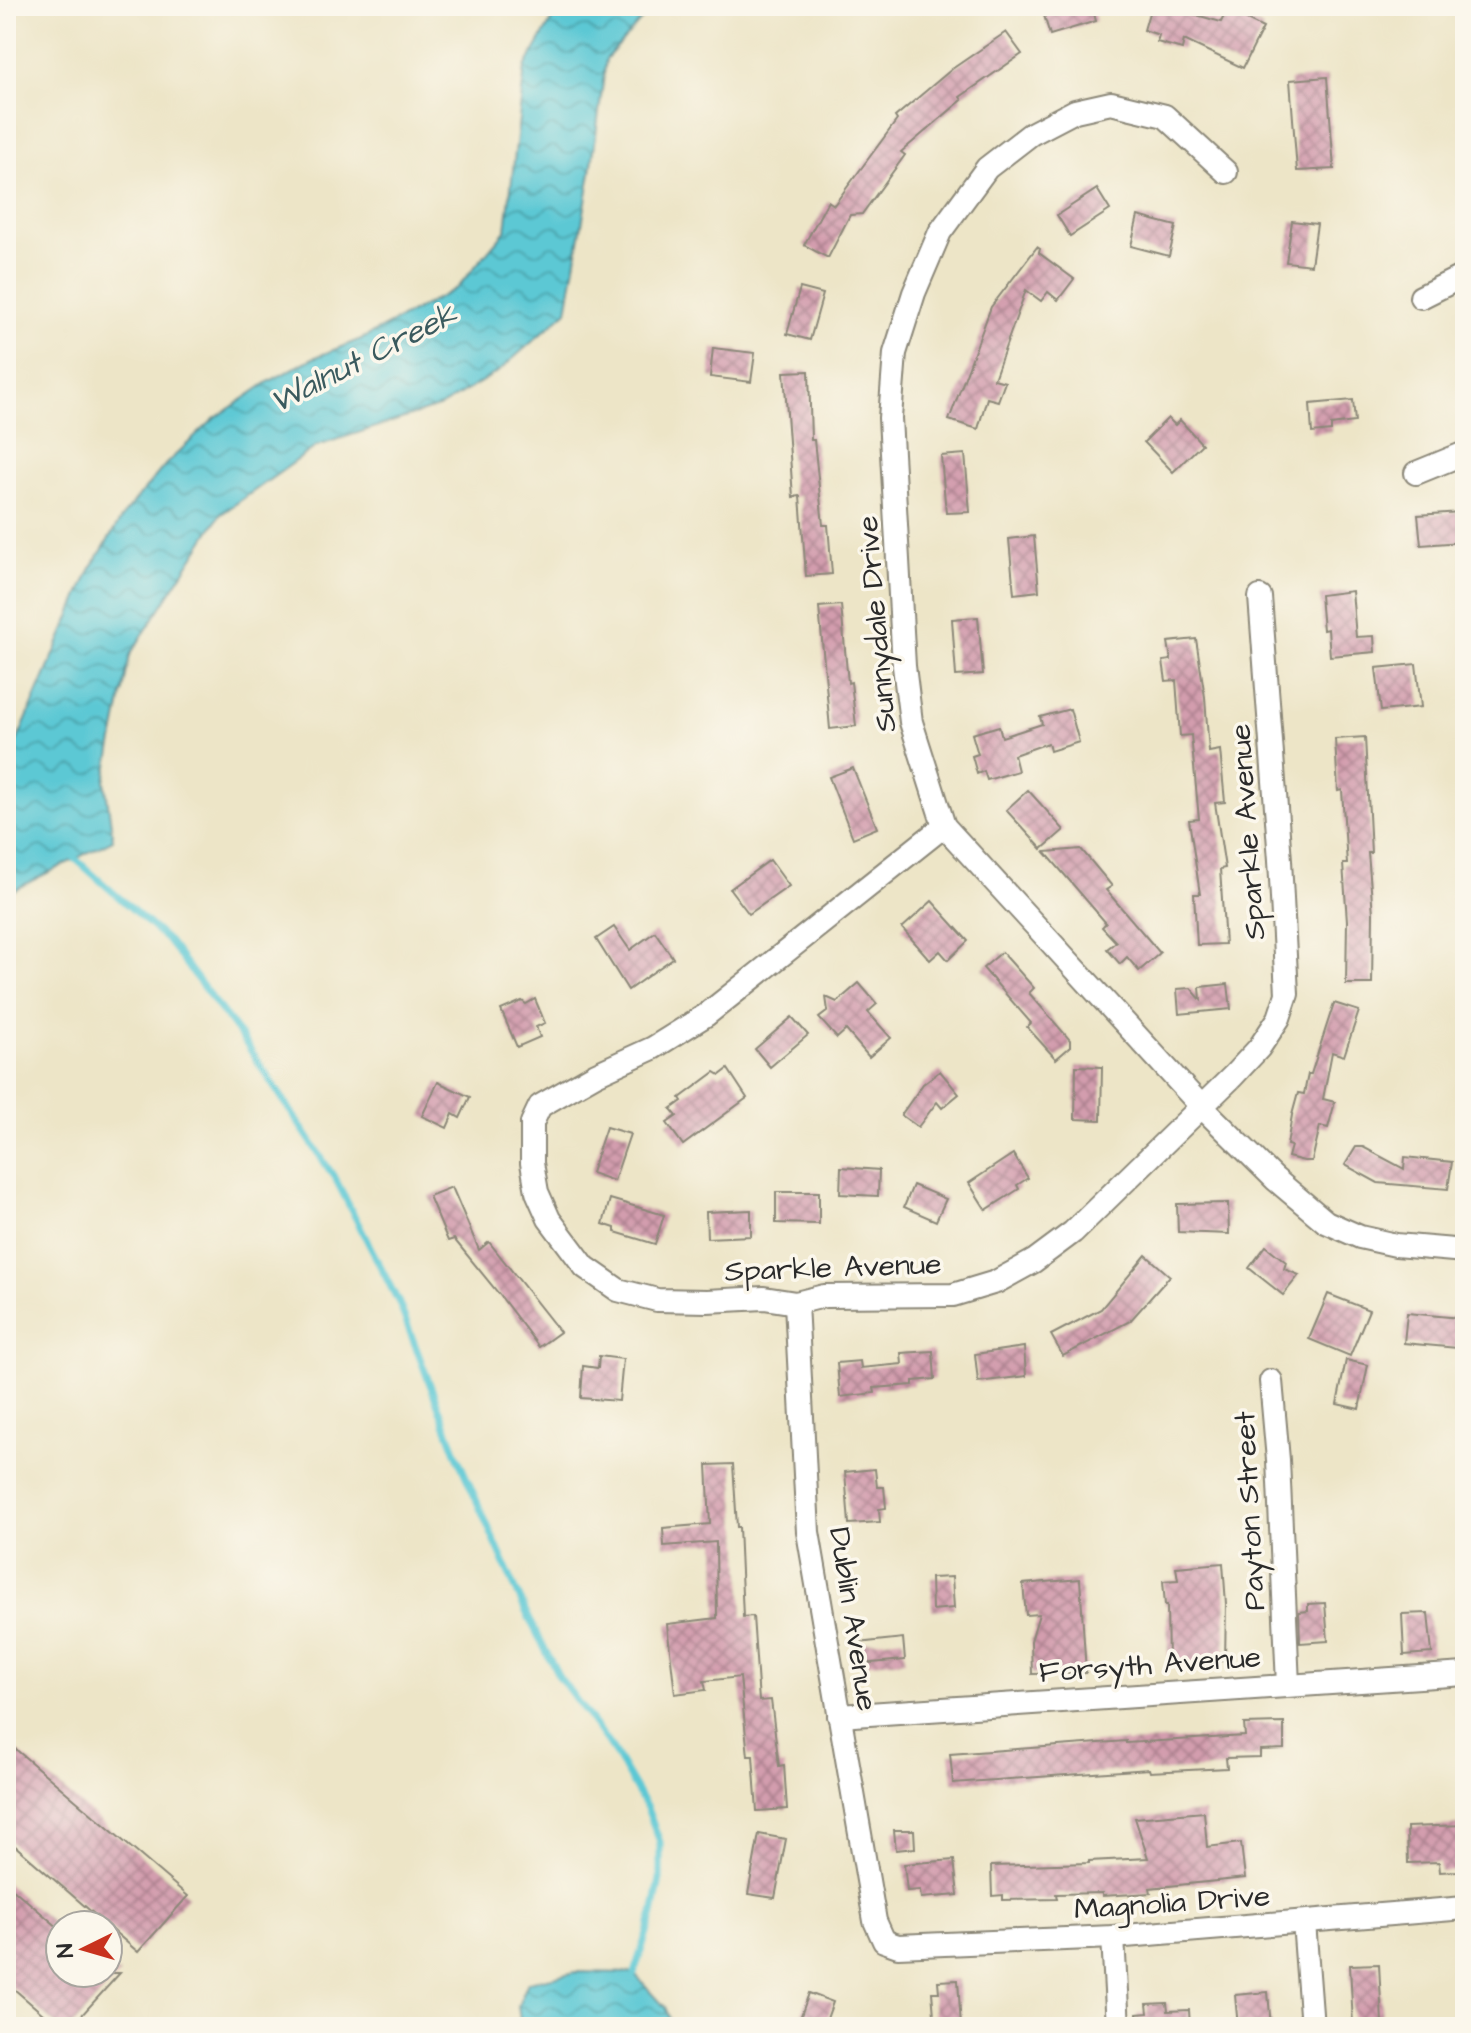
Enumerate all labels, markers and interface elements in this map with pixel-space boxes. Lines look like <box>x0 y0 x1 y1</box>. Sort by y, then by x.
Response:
water label: Walnut Creek <box>263 291 466 425</box>
street label: Sunnydale Drive <box>847 514 908 734</box>
street label: Sparkle Avenue <box>1219 722 1277 941</box>
street label: Sparkle Avenue <box>724 1243 942 1293</box>
street label: Payton Street <box>1224 1410 1277 1612</box>
street label: Dublin Avenue <box>818 1524 888 1714</box>
street label: Forsyth Avenue <box>1038 1636 1262 1695</box>
street label: Magnolia Drive <box>1073 1875 1272 1932</box>
north arrow <box>44 1909 124 1989</box>
text: N <box>50 1942 82 1959</box>

